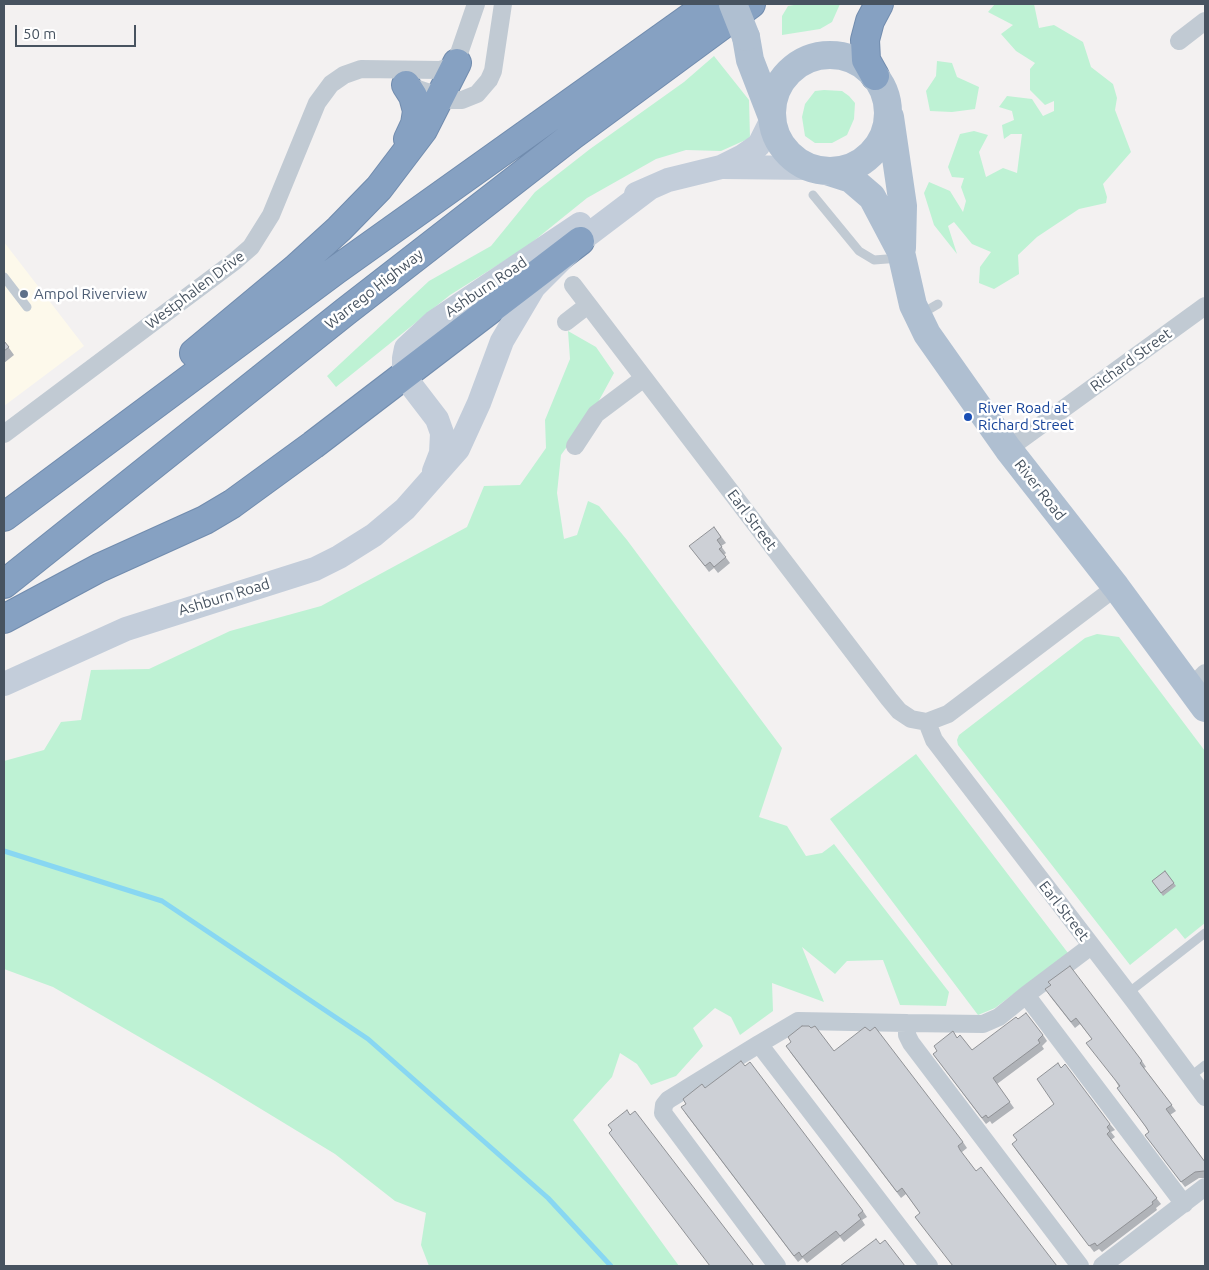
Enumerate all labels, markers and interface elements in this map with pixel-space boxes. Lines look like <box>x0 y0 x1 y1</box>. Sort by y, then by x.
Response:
scale bar <box>18 15 139 47</box>
text: 50 m <box>23 25 56 42</box>
street label: Warrego Highway <box>321 245 427 333</box>
street label: Westphalen Drive <box>142 247 248 333</box>
street label: Ashburn Road <box>442 253 530 321</box>
place label: Ampol Riverview <box>34 285 147 303</box>
marker: Ampol Riverview <box>18 288 30 300</box>
street label: Richard Street <box>1087 325 1175 395</box>
place label: River Road at Richard Street <box>978 399 1074 434</box>
marker: River Road at Richard Street <box>962 411 974 423</box>
street label: River Road <box>1011 456 1069 524</box>
street label: Earl Street <box>723 486 781 554</box>
street label: Ashburn Road <box>176 575 272 619</box>
street label: Earl Street <box>1035 877 1093 945</box>

